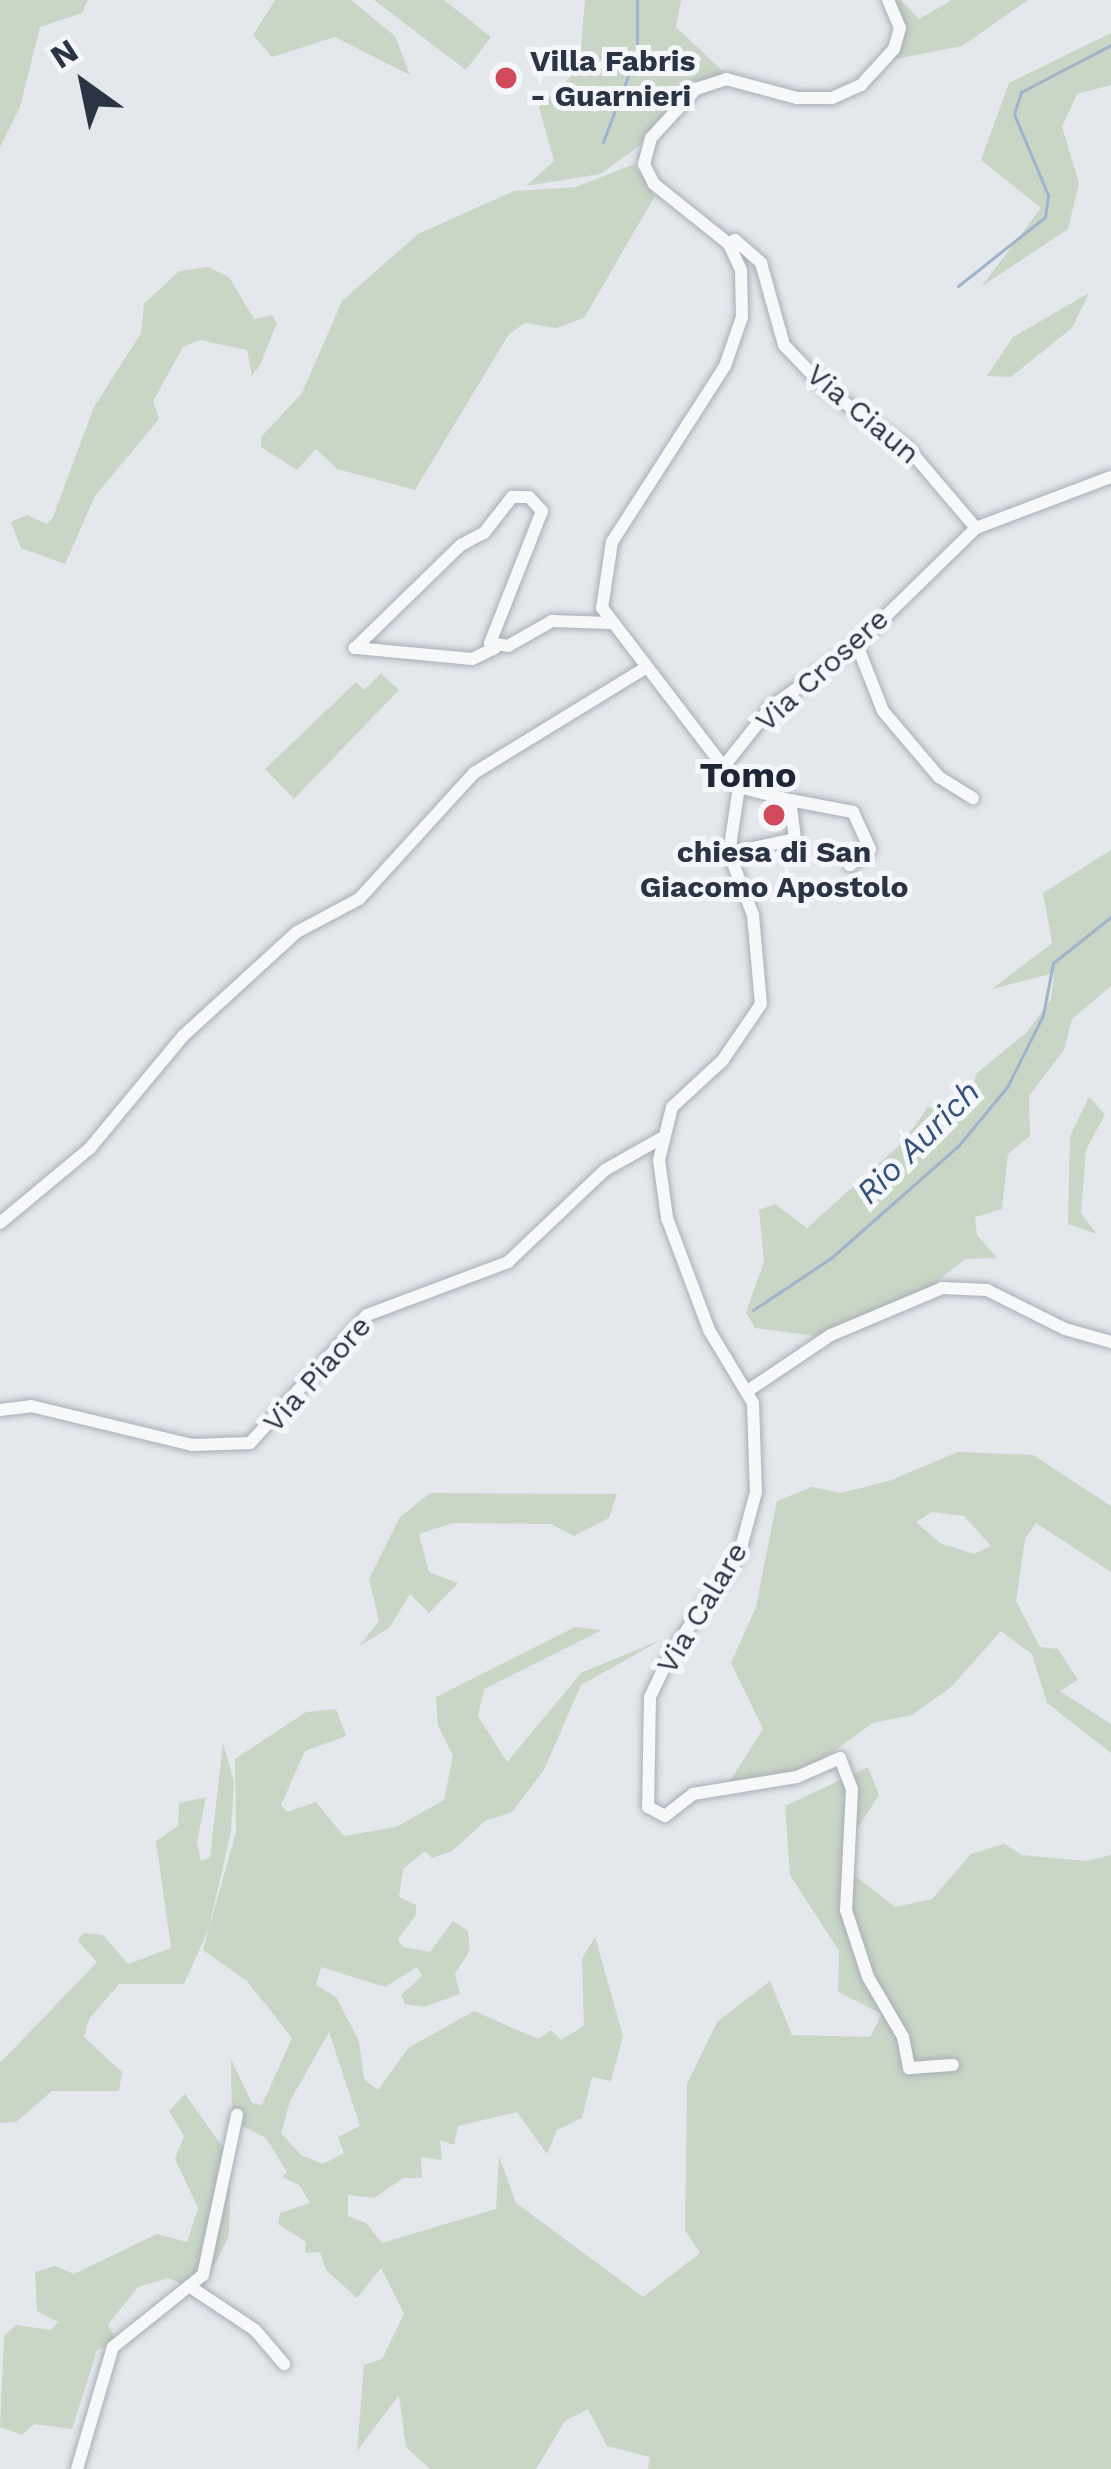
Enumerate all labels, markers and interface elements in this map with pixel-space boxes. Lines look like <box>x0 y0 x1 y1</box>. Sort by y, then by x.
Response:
north arrow <box>24 24 144 144</box>
text: N <box>43 30 85 76</box>
place label: Villa Fabris - Guarnieri <box>530 43 696 113</box>
marker: Villa Fabris - Guarnieri <box>493 65 519 91</box>
street label: Via Ciaun <box>799 356 927 472</box>
street label: Via Crosere <box>748 601 896 739</box>
district label: Tomo <box>699 754 797 798</box>
marker: chiesa di San Giacomo Apostolo <box>761 802 787 828</box>
place label: chiesa di San Giacomo Apostolo <box>639 834 909 904</box>
water label: Rio Aurich <box>848 1072 988 1212</box>
street label: Via Piaore <box>255 1308 379 1440</box>
street label: Via Calare <box>649 1536 755 1680</box>

